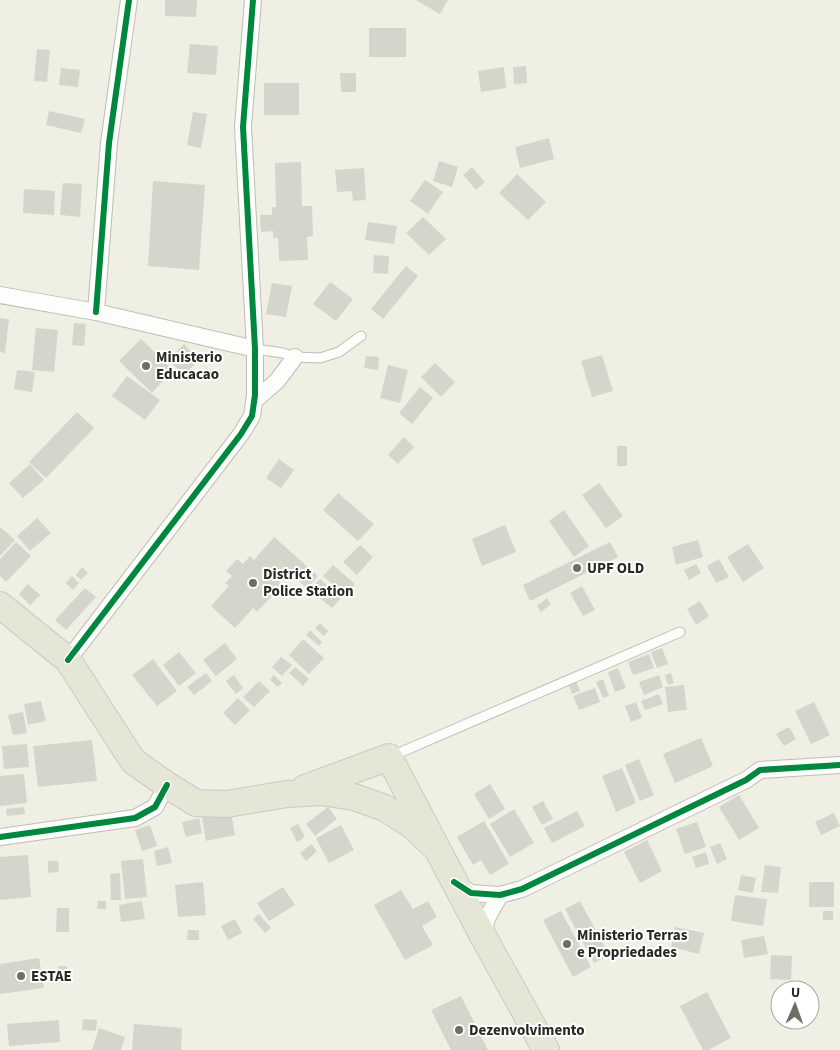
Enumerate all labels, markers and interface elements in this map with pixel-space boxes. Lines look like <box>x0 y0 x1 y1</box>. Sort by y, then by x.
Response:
place label: Ministerio Educacao <box>156 347 222 385</box>
marker: Ministerio Educacao <box>140 360 152 372</box>
place label: UPF OLD <box>587 558 644 579</box>
marker: UPF OLD <box>571 562 583 574</box>
place label: District Police Station <box>263 564 354 602</box>
marker: District Police Station <box>247 577 259 589</box>
place label: Ministerio Terras e Propriedades <box>577 925 688 963</box>
marker: Ministerio Terras e Propriedades <box>561 938 573 950</box>
place label: ESTAE <box>31 966 72 987</box>
marker: ESTAE <box>15 970 27 982</box>
north arrow <box>770 980 820 1030</box>
text: U <box>790 983 800 1003</box>
place label: Dezenvolvimento <box>469 1020 585 1041</box>
marker: Dezenvolvimento <box>453 1024 465 1036</box>

